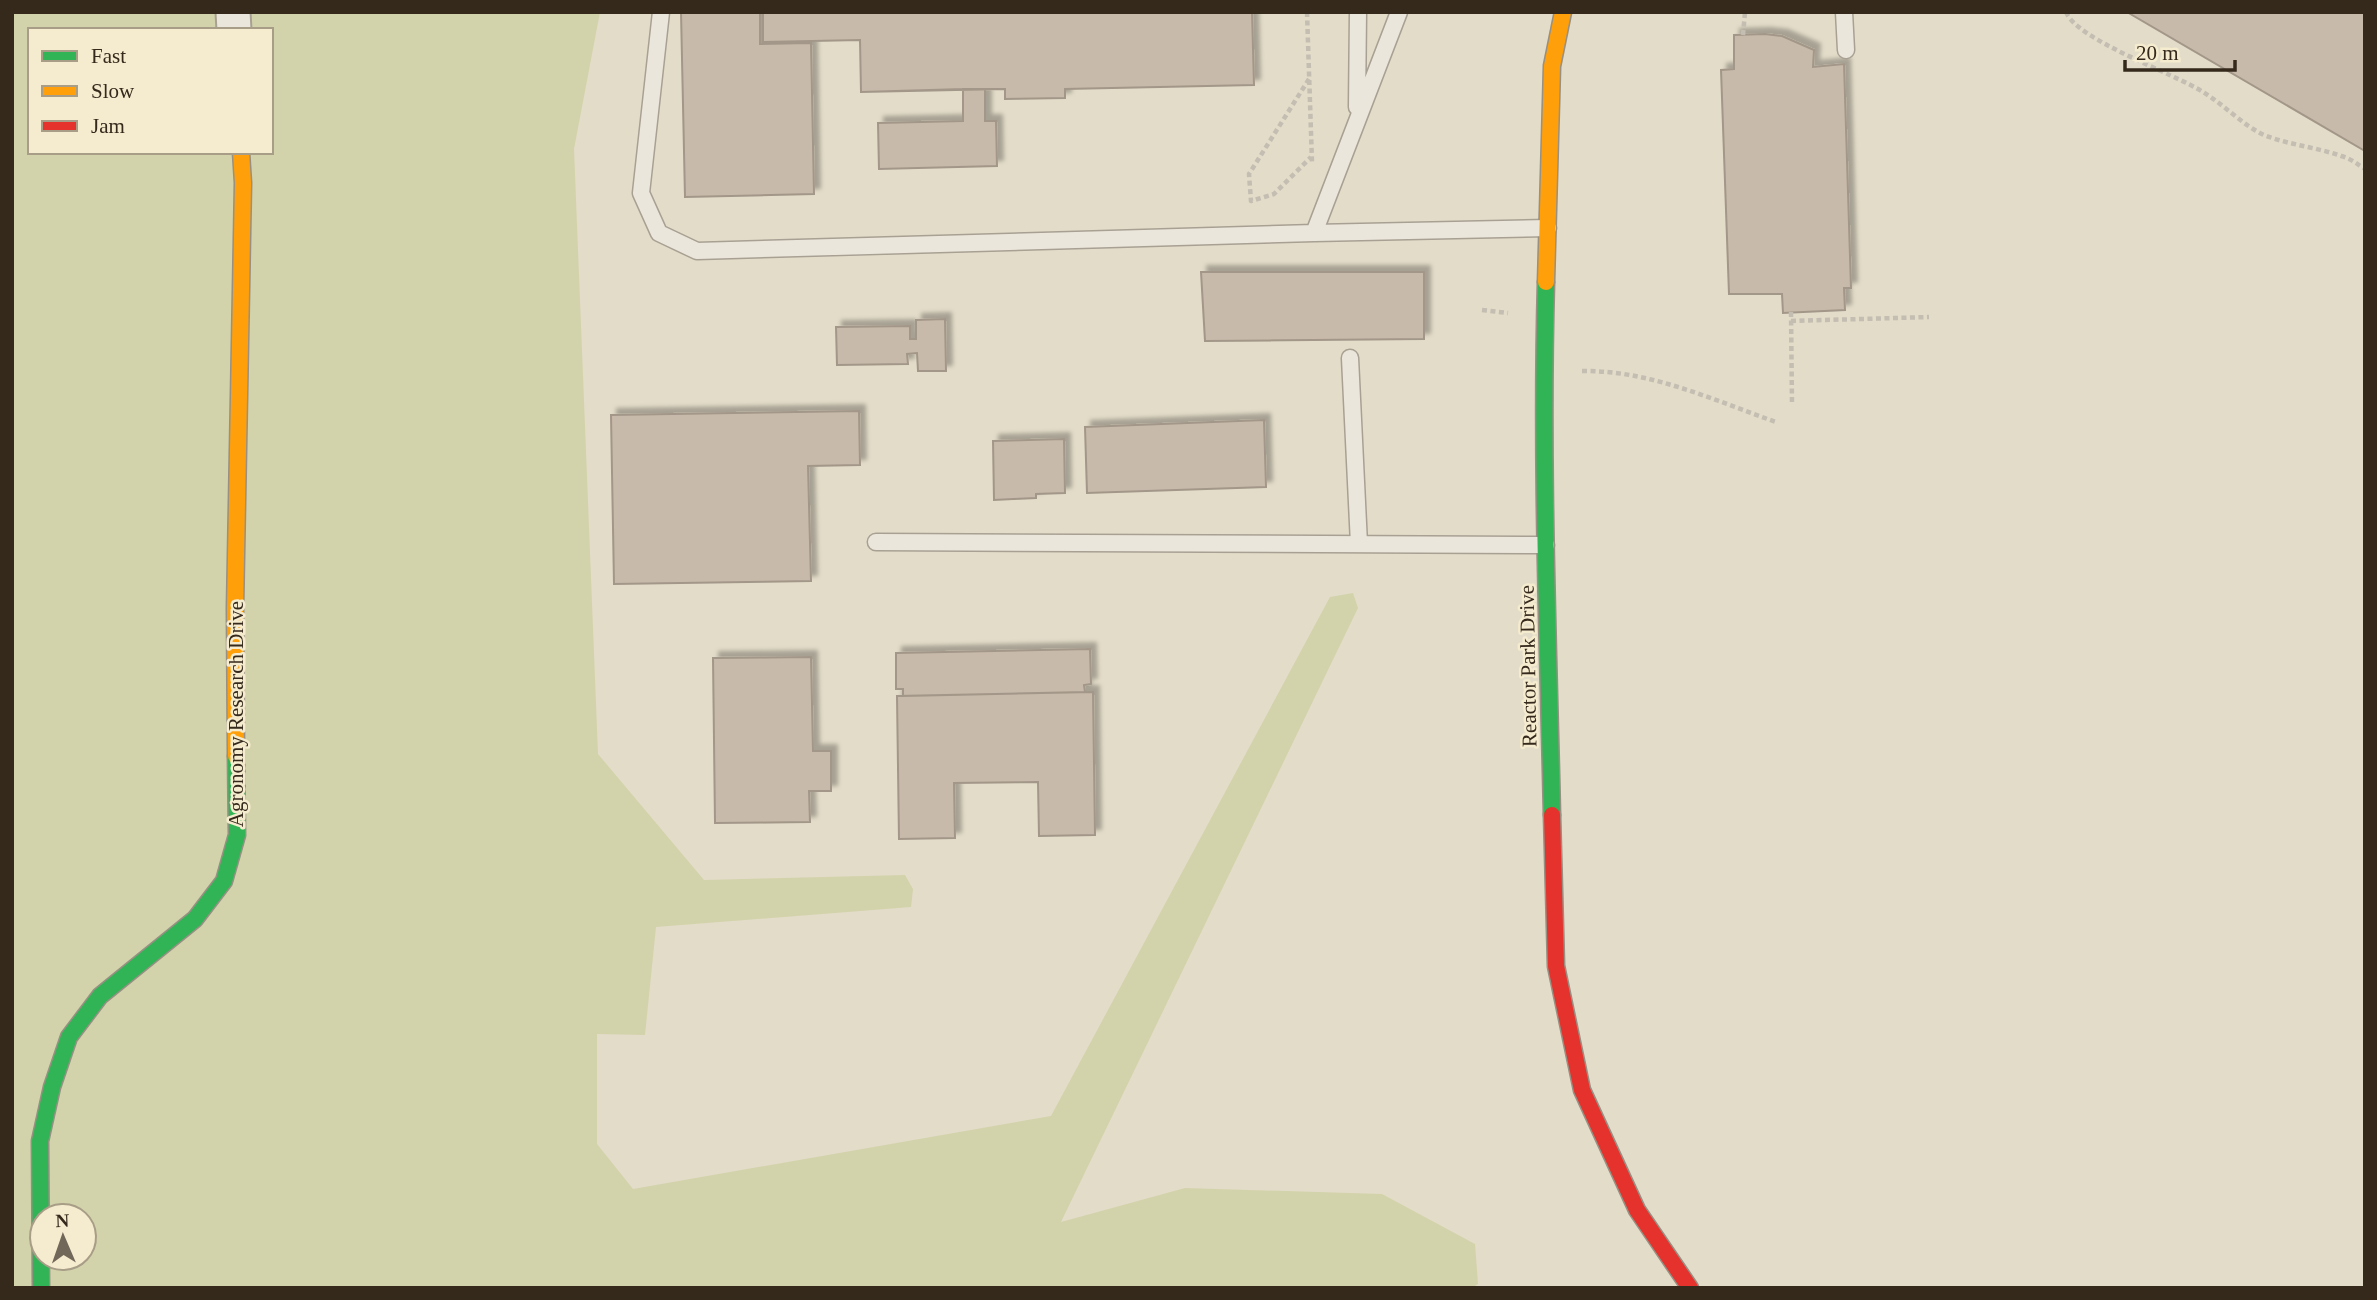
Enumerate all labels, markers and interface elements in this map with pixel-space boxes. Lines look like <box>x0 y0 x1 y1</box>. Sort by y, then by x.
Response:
legend <box>28 28 273 154</box>
scale bar <box>2125 28 2235 72</box>
text: 20 m <box>2136 41 2179 65</box>
text: Fast <box>91 44 126 68</box>
text: Slow <box>91 79 135 103</box>
text: Jam <box>91 114 125 138</box>
street label: Reactor Park Drive <box>1515 585 1541 747</box>
street label: Agronomy Research Drive <box>224 601 248 827</box>
north arrow <box>28 1202 98 1272</box>
text: N <box>55 1210 70 1231</box>

